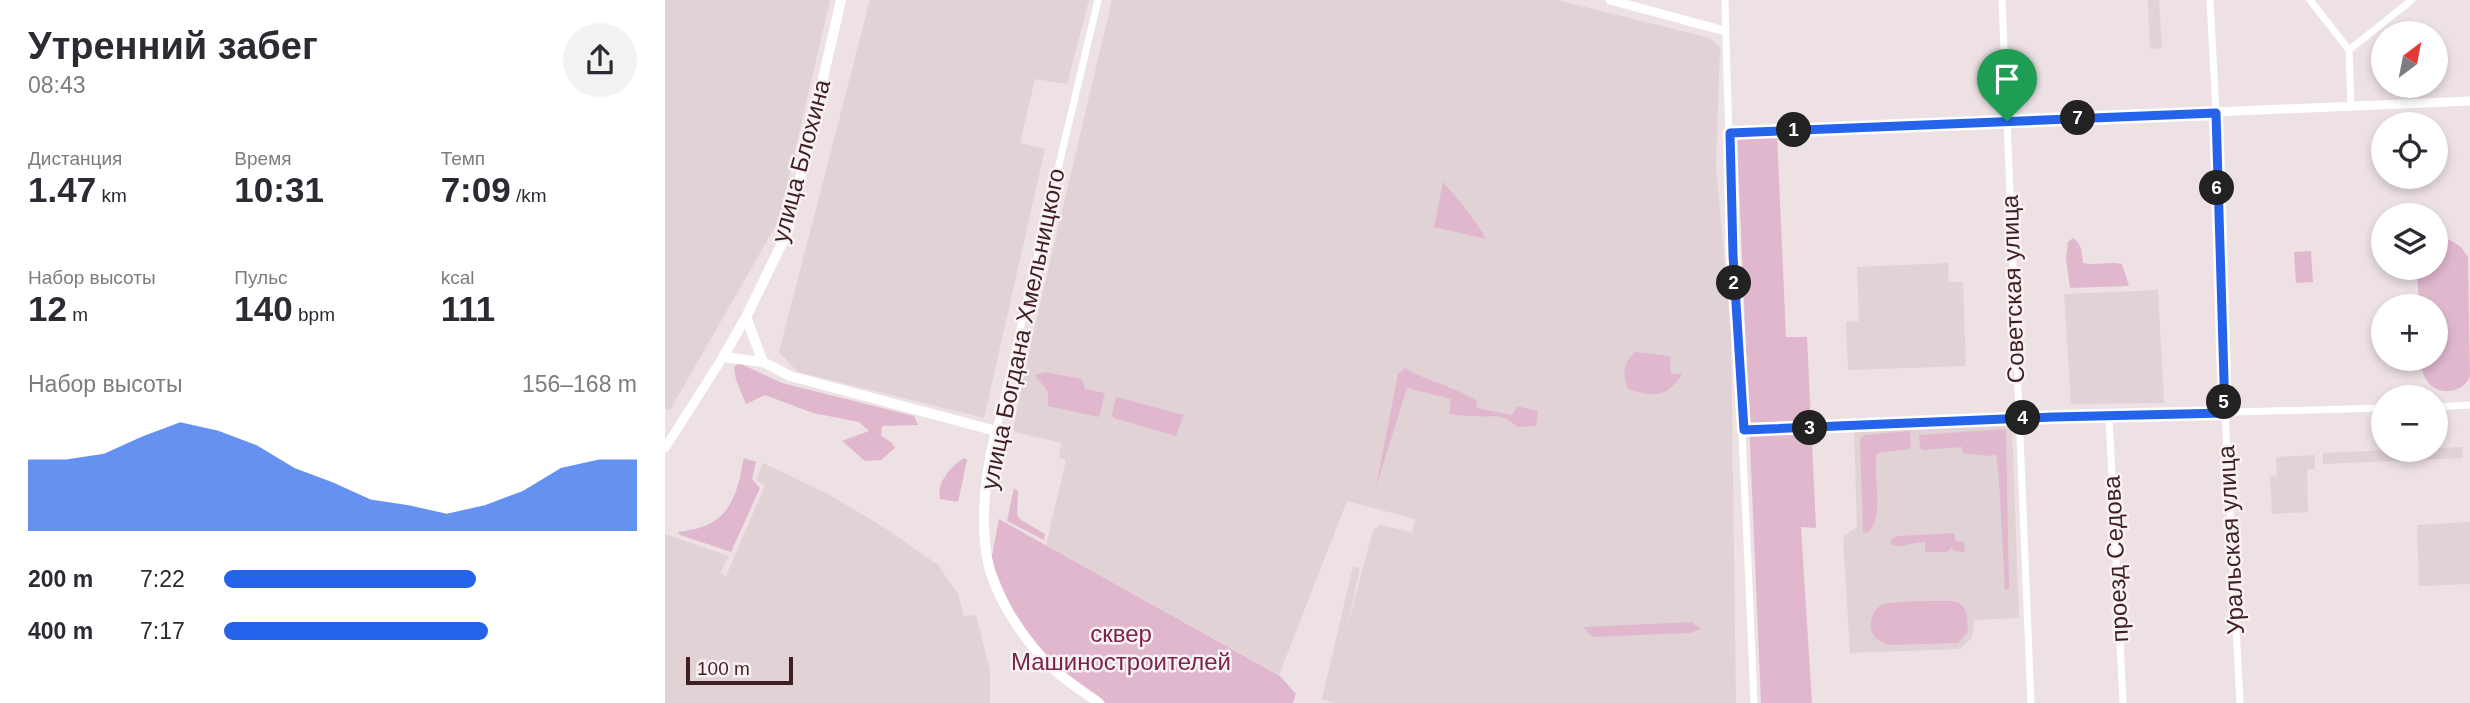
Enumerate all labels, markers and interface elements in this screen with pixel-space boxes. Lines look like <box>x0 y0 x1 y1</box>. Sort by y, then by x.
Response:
north arrow <box>2371 21 2448 98</box>
map controls <box>2371 21 2448 462</box>
button: share <box>563 23 637 97</box>
text: Утренний забег <box>28 25 318 67</box>
pin <box>1977 49 2037 121</box>
icon: arrive <box>1988 60 2026 98</box>
text: 08:43 <box>28 72 86 98</box>
street label: улица Блохина <box>766 76 835 245</box>
pin: 7 <box>2061 100 2095 136</box>
text: 7 <box>2072 107 2083 128</box>
button: locate <box>2371 112 2448 189</box>
pin: 1 <box>1777 113 1811 148</box>
text: 1 <box>1788 119 1799 140</box>
text: Дистанция <box>28 148 122 169</box>
text: Время <box>234 148 292 169</box>
text: Темп <box>441 148 485 169</box>
street label: улица Богдана Хмельницкого <box>975 166 1070 492</box>
text: 1.47 <box>28 170 96 209</box>
text: 10:31 <box>234 170 324 209</box>
text: 7:09 <box>441 170 511 209</box>
pin: 6 <box>2199 170 2235 206</box>
text: 6 <box>2211 177 2222 198</box>
text: km <box>96 185 127 206</box>
text: /km <box>511 185 547 206</box>
street label: Советская улица <box>1996 194 2029 384</box>
button: layers <box>2371 203 2448 280</box>
pin: 2 <box>1717 266 1751 300</box>
text: Набор высоты <box>28 267 156 288</box>
text: Пульс <box>234 267 288 288</box>
text: kcal <box>441 267 474 288</box>
text: 2 <box>1728 272 1739 293</box>
text: 12 <box>28 289 67 328</box>
text: 140 <box>234 289 293 328</box>
text: 111 <box>441 289 495 328</box>
button: + <box>2371 294 2448 371</box>
text: m <box>67 304 88 325</box>
text: bpm <box>293 304 335 325</box>
text: Набор высоты <box>28 371 182 397</box>
text: 156–168 m <box>522 371 637 397</box>
pin: 5 <box>2207 384 2241 420</box>
button: − <box>2371 385 2448 462</box>
text: 5 <box>2218 391 2229 412</box>
pin: 4 <box>2005 400 2041 436</box>
text: 4 <box>2017 407 2028 428</box>
pin: 3 <box>1793 410 1827 446</box>
text: 3 <box>1804 417 1815 438</box>
street label: Уральская улица <box>2212 444 2249 635</box>
street label: проезд Седова <box>2098 474 2133 643</box>
text: 200 m <box>28 566 93 592</box>
text: 7:22 <box>140 566 185 592</box>
text: 400 m <box>28 618 93 644</box>
text: 7:17 <box>140 618 185 644</box>
park label: сквер Машиностроителей <box>1011 620 1231 675</box>
scale bar <box>686 654 793 686</box>
text: 100 m <box>697 658 750 679</box>

